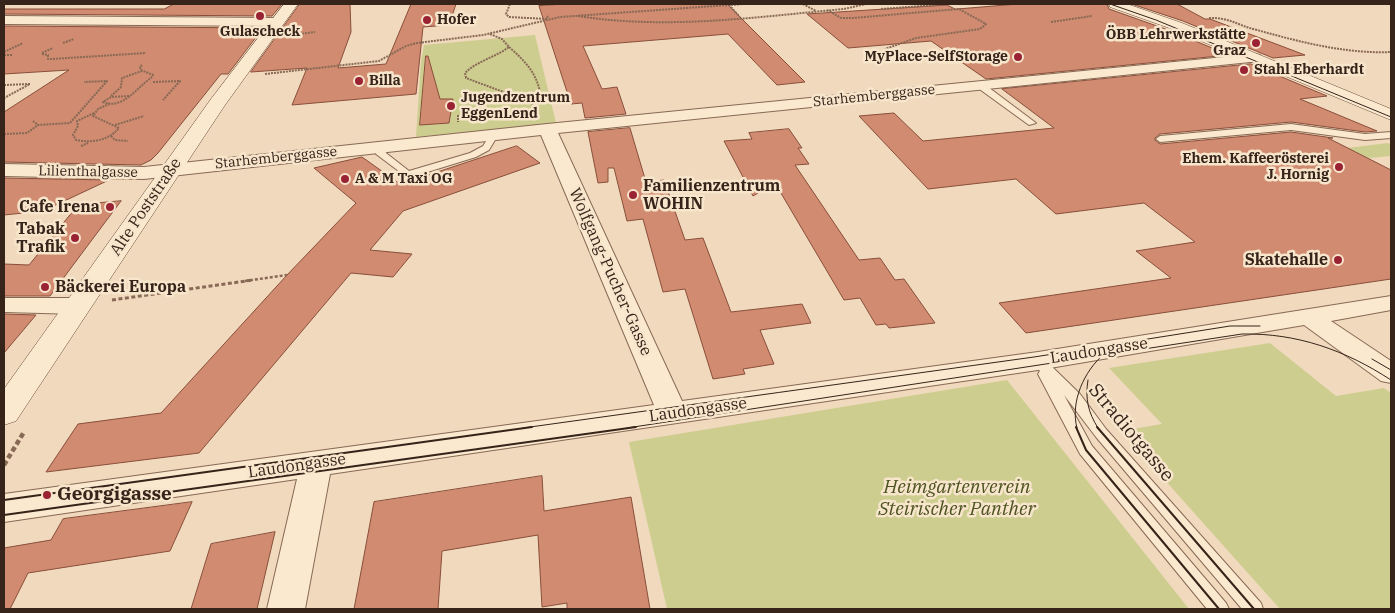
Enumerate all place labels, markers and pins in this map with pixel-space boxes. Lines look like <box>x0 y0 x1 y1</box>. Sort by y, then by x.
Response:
marker: Gulascheck <box>254 10 266 22</box>
place label: Hofer <box>437 12 476 28</box>
marker: Hofer <box>421 14 433 26</box>
place label: Gulascheck <box>220 24 300 40</box>
place label: ÖBB Lehrwerkstätte Graz <box>1106 27 1246 59</box>
marker: ÖBB Lehrwerkstätte Graz <box>1250 37 1262 49</box>
place label: MyPlace-SelfStorage <box>865 49 1008 65</box>
marker: MyPlace-SelfStorage <box>1012 51 1024 63</box>
place label: Stahl Eberhardt <box>1254 62 1364 78</box>
marker: Stahl Eberhardt <box>1238 64 1250 76</box>
place label: Billa <box>369 73 401 89</box>
marker: Billa <box>353 75 365 87</box>
place label: Jugendzentrum EggenLend <box>461 90 570 122</box>
marker: Jugendzentrum EggenLend <box>445 100 457 112</box>
place label: Ehem. Kaffeerösterei J. Hornig <box>1182 151 1329 184</box>
marker: Ehem. Kaffeerösterei J. Hornig <box>1333 161 1345 173</box>
place label: A & M Taxi OG <box>355 171 453 187</box>
marker: A & M Taxi OG <box>339 173 351 185</box>
place label: Familienzentrum WOHIN <box>643 176 780 214</box>
marker: Familienzentrum WOHIN <box>627 189 639 201</box>
place label: Cafe Irena <box>19 197 100 217</box>
marker: Cafe Irena <box>104 201 116 213</box>
place label: Tabak Trafik <box>16 219 65 257</box>
marker: Tabak Trafik <box>69 232 81 244</box>
place label: Skatehalle <box>1245 250 1328 270</box>
marker: Skatehalle <box>1332 254 1344 266</box>
place label: Bäckerei Europa <box>55 277 186 297</box>
marker: Bäckerei Europa <box>39 281 51 293</box>
place label: Georgigasse <box>57 484 172 506</box>
marker: Georgigasse <box>41 489 53 501</box>

